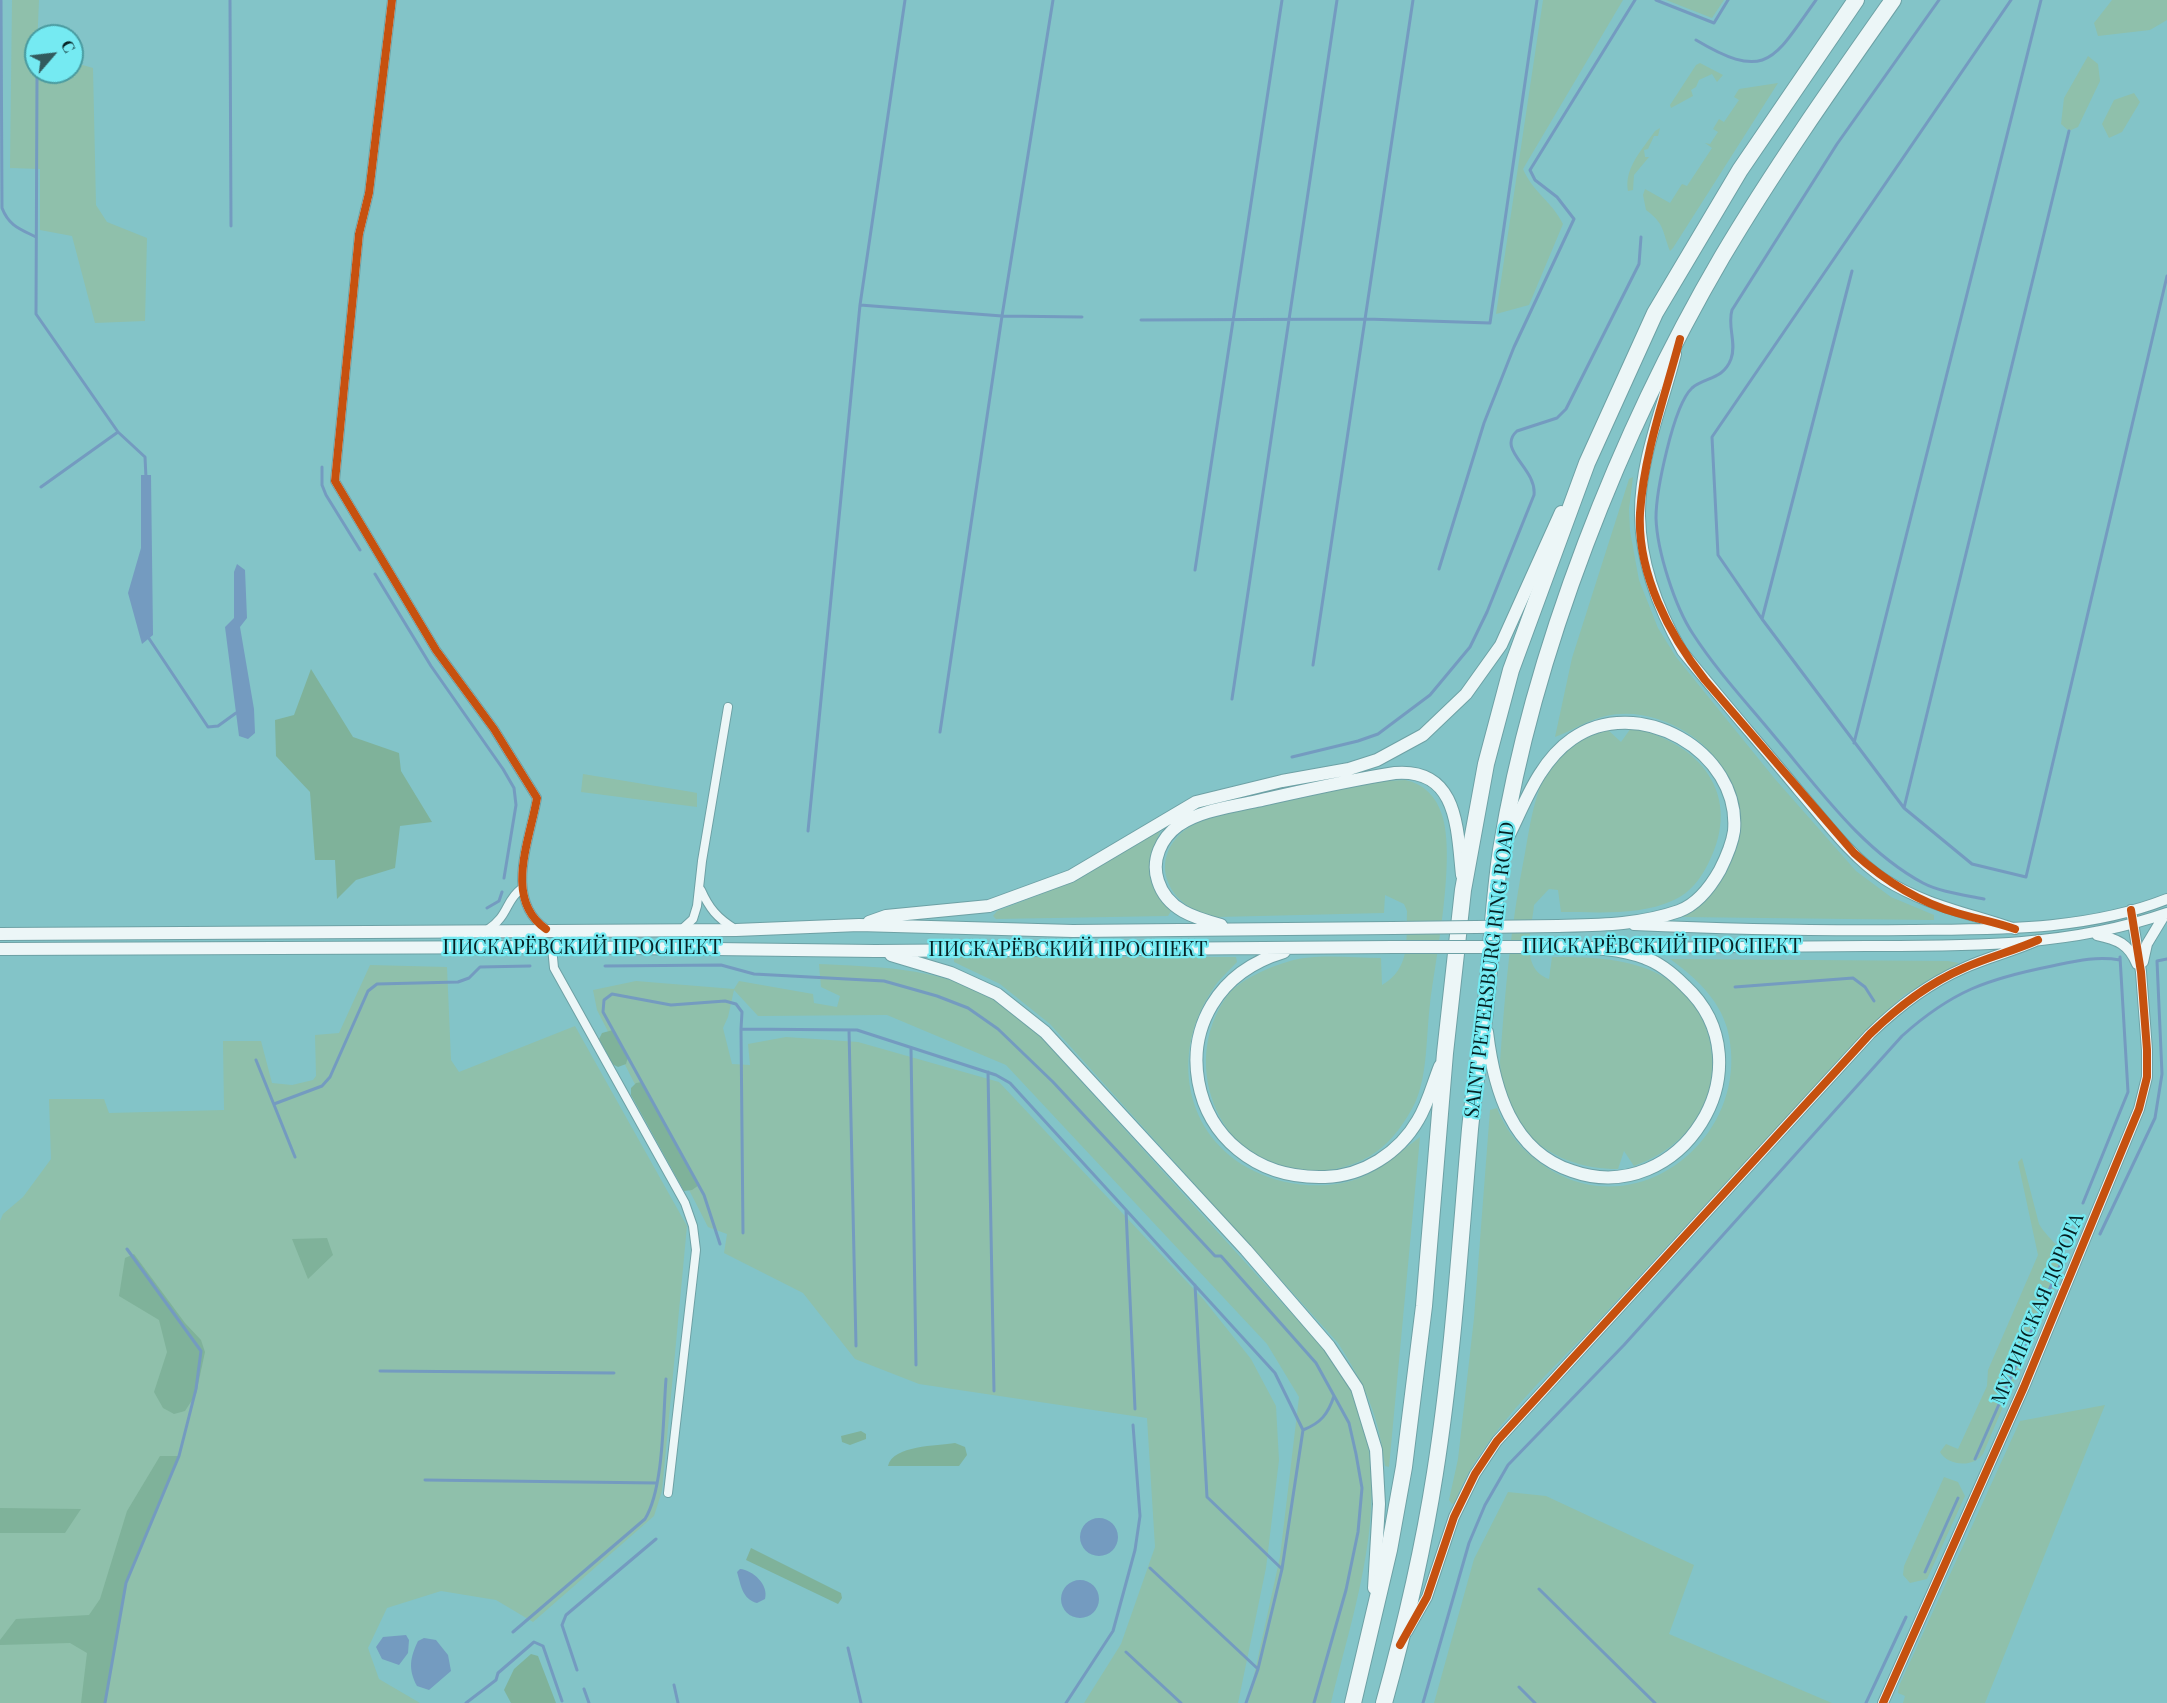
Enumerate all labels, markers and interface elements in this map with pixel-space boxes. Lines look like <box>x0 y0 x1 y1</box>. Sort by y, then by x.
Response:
north arrow <box>24 24 84 84</box>
text: С <box>57 36 80 56</box>
street label: SAINT PETERSBURG RING ROAD <box>1460 820 1520 1120</box>
street label: ПИСКАРЁВСКИЙ ПРОСПЕКТ <box>1523 935 1801 959</box>
street label: ПИСКАРЁВСКИЙ ПРОСПЕКТ <box>443 936 721 960</box>
street label: ПИСКАРЁВСКИЙ ПРОСПЕКТ <box>929 938 1207 962</box>
street label: МУРИНСКАЯ ДОРОГА <box>1987 1209 2089 1409</box>

